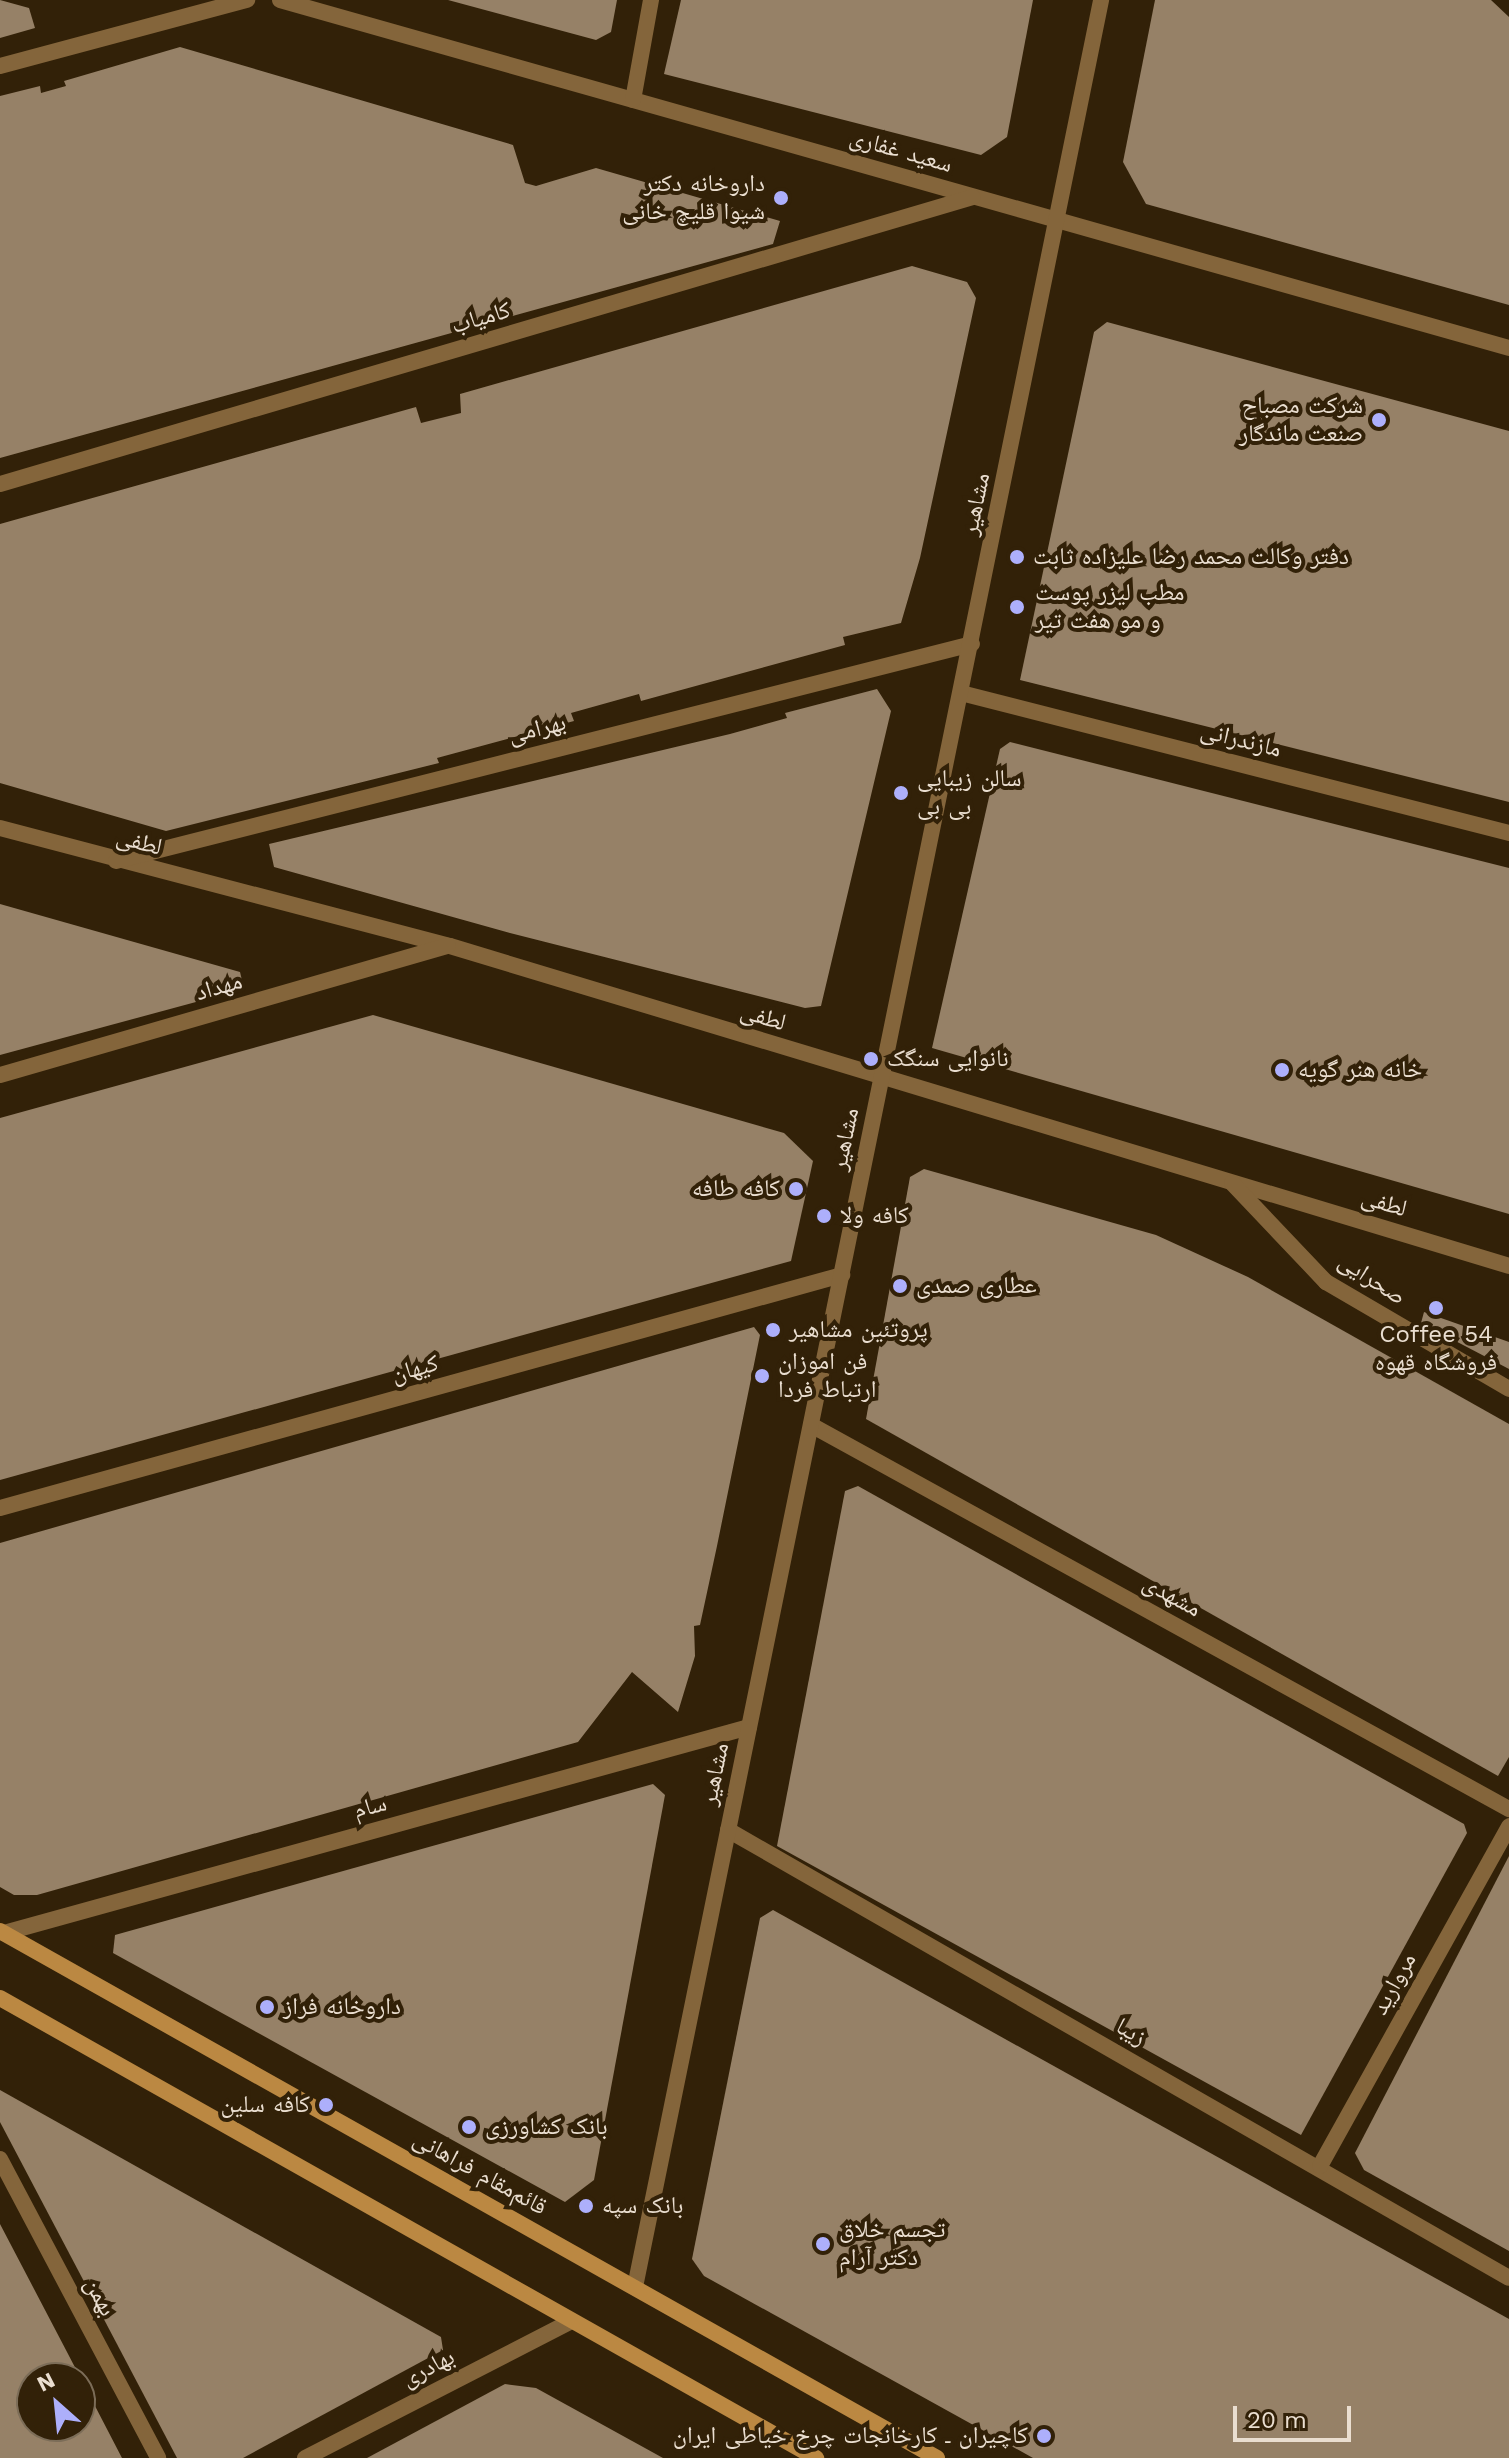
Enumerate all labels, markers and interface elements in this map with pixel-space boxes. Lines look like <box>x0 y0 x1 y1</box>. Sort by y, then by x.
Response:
street label: سعید غفاری <box>846 123 956 179</box>
place label: داروخانه دکتر شیوا قلیچ خانی <box>622 170 765 226</box>
marker: داروخانه دکتر شیوا قلیچ خانی <box>772 189 790 207</box>
street label: کامیاب <box>448 296 514 340</box>
place label: شرکت مصباح صنعت ماندگار <box>1239 392 1363 448</box>
marker: شرکت مصباح صنعت ماندگار <box>1370 411 1388 429</box>
street label: مشاهیر <box>955 470 997 538</box>
place label: دفتر وکالت محمد رضا علیزاده ثابت <box>1033 543 1349 571</box>
marker: دفتر وکالت محمد رضا علیزاده ثابت <box>1008 548 1026 566</box>
place label: مطب لیزر پوست و مو هفت تیر <box>1035 579 1185 635</box>
marker: مطب لیزر پوست و مو هفت تیر <box>1006 596 1028 618</box>
street label: بهرامی <box>505 708 569 750</box>
street label: مازندرانی <box>1198 716 1284 764</box>
place label: سالن زیبایی بی بی <box>917 765 1021 821</box>
marker: سالن زیبایی بی بی <box>892 784 910 802</box>
street label: لطفی <box>113 822 165 862</box>
street label: مهداد <box>192 967 246 1007</box>
street label: لطفی <box>737 997 789 1037</box>
place label: نانوایی سنگک <box>887 1045 1009 1073</box>
marker: نانوایی سنگک <box>862 1050 880 1068</box>
place label: خانه هنر گویه <box>1298 1056 1422 1084</box>
marker: خانه هنر گویه <box>1273 1061 1291 1079</box>
street label: مشاهیر <box>824 1105 866 1173</box>
place label: کافه طافه <box>692 1175 780 1203</box>
marker: کافه طافه <box>787 1180 805 1198</box>
street label: لطفی <box>1358 1183 1410 1223</box>
place label: کافه ولا <box>840 1202 909 1230</box>
marker: کافه ولا <box>815 1207 833 1225</box>
street label: صحرایی <box>1333 1247 1411 1311</box>
place label: عطاری صمدی <box>916 1272 1037 1300</box>
marker: عطاری صمدی <box>891 1277 909 1295</box>
marker: Coffee 54 فروشگاه قهوه <box>1427 1299 1445 1317</box>
place label: پروتئین مشاهیر <box>789 1316 928 1344</box>
marker: پروتئین مشاهیر <box>764 1321 782 1339</box>
place label: Coffee 54 فروشگاه قهوه <box>1375 1321 1497 1377</box>
place label: فن اموزان ارتباط فردا <box>778 1348 876 1404</box>
street label: کیهان <box>388 1349 442 1389</box>
marker: فن اموزان ارتباط فردا <box>753 1367 771 1385</box>
street label: مشهدی <box>1138 1568 1206 1624</box>
street label: مشاهیر <box>694 1740 736 1808</box>
street label: سام <box>350 1789 390 1825</box>
street label: مروارید <box>1365 1948 1423 2020</box>
place label: داروخانه فراز <box>283 1993 401 2021</box>
marker: داروخانه فراز <box>258 1998 276 2016</box>
street label: زیبا <box>1111 2012 1151 2052</box>
place label: کافه سلین <box>221 2091 310 2119</box>
marker: کافه سلین <box>317 2096 335 2114</box>
place label: بانک کشاورزی <box>485 2113 608 2141</box>
marker: بانک کشاورزی <box>460 2118 478 2136</box>
street label: قائم‌مقام فراهانی <box>408 2124 552 2222</box>
place label: بانک سپه <box>602 2192 683 2220</box>
marker: بانک سپه <box>577 2197 595 2215</box>
place label: تجسم خلاق دکتر آرام <box>839 2216 945 2272</box>
marker: تجسم خلاق دکتر آرام <box>814 2235 832 2253</box>
street label: بهمن <box>78 2273 122 2321</box>
street label: بهادری <box>397 2342 459 2394</box>
north arrow <box>16 2362 96 2442</box>
text: N <box>33 2367 59 2397</box>
scale bar <box>1237 2390 1355 2440</box>
text: 20 m <box>1247 2406 1307 2434</box>
place label: کاچیران ـ کارخانجات چرخ خیاطی ایران <box>673 2422 1028 2450</box>
marker: کاچیران ـ کارخانجات چرخ خیاطی ایران <box>1035 2427 1053 2445</box>

